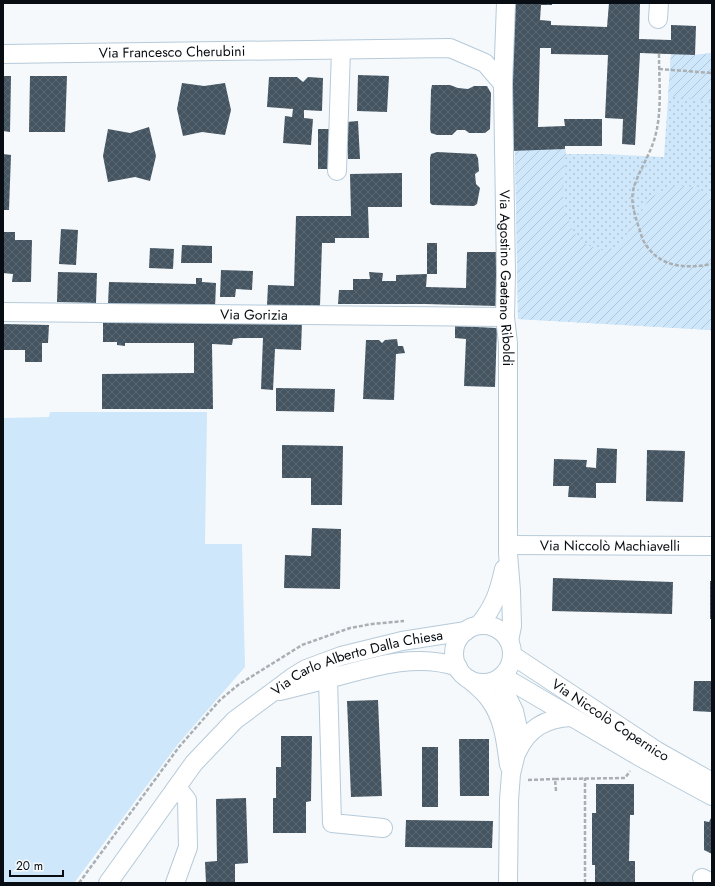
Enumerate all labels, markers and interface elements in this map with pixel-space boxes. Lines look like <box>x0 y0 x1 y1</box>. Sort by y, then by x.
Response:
street label: Via Francesco Cherubini <box>99 41 245 63</box>
street label: Via Agostino Gaetano Riboldi <box>495 189 518 366</box>
street label: Via Gorizia <box>220 304 288 325</box>
street label: Via Niccolò Machiavelli <box>540 535 680 556</box>
street label: Via Carlo Alberto Dalla Chiesa <box>267 625 444 700</box>
street label: Via Niccolò Copernico <box>548 674 673 766</box>
scale bar <box>10 852 63 878</box>
text: 20 m <box>16 857 43 875</box>

